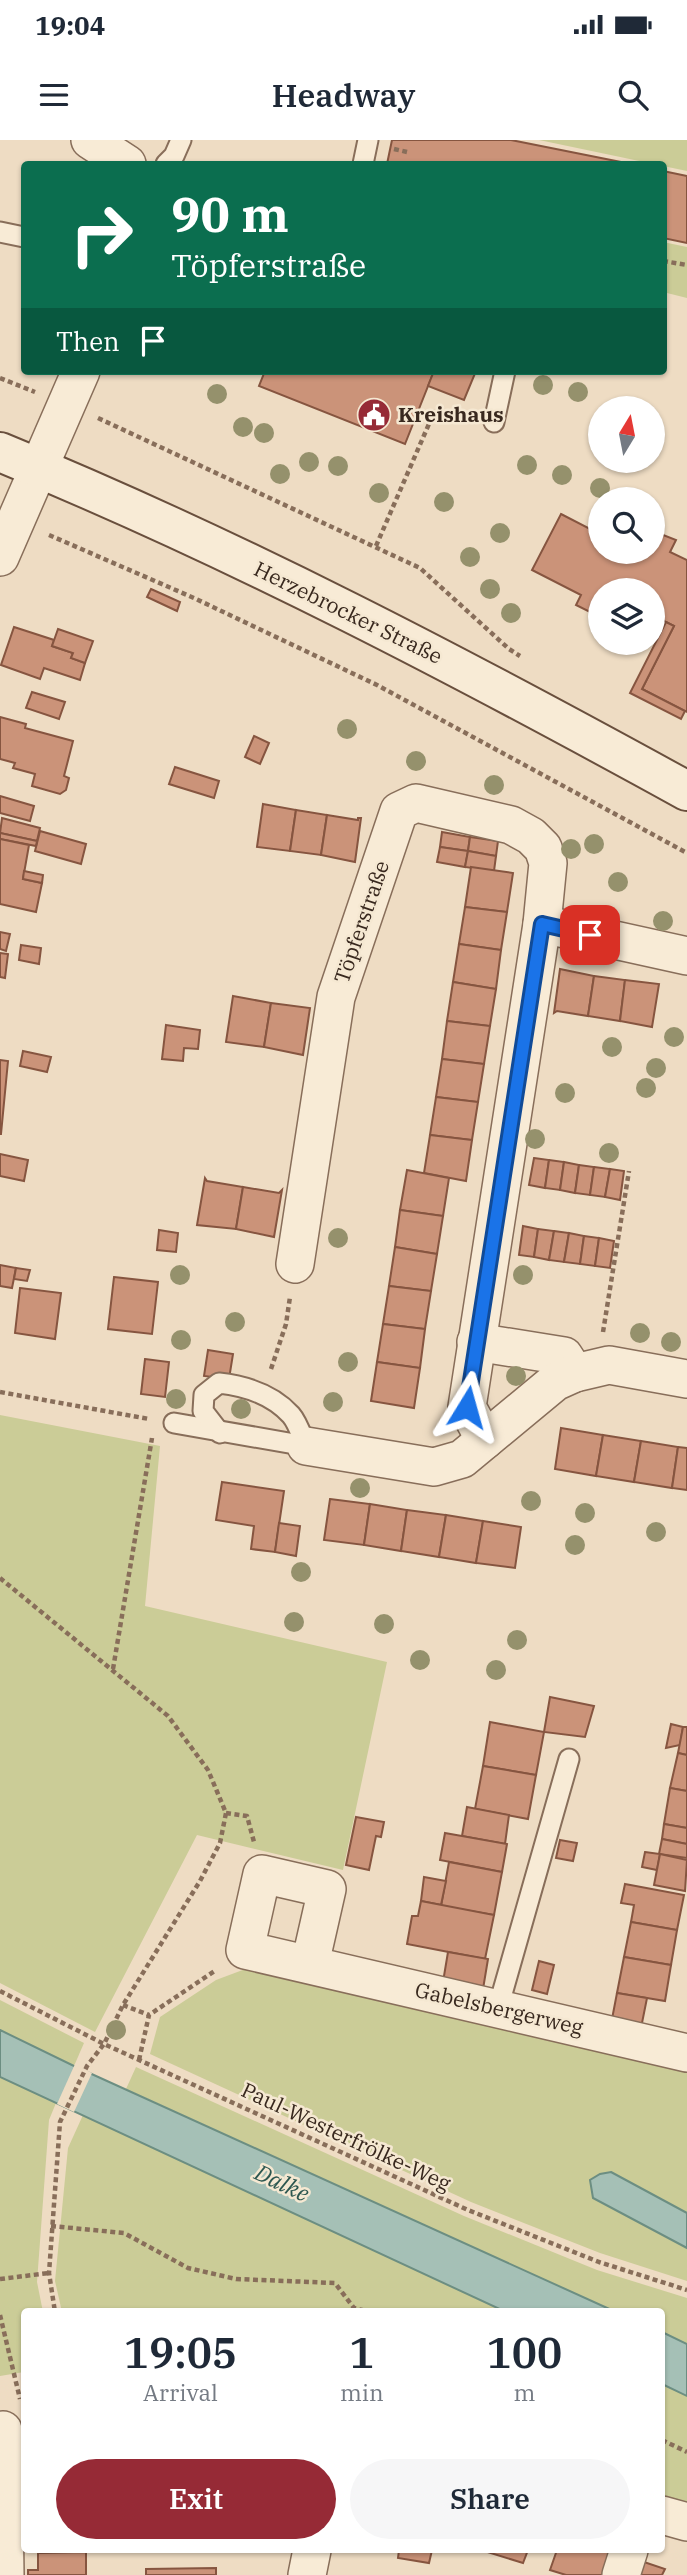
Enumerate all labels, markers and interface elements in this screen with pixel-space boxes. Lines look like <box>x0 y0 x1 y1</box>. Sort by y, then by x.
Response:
text: 19:04 <box>35 8 105 42</box>
text: Headway <box>272 74 415 116</box>
icon: menu <box>35 76 73 114</box>
icon: search <box>614 76 652 114</box>
text: 90 m <box>171 182 289 245</box>
icon: right <box>56 189 147 280</box>
text: Töpferstraße <box>171 244 366 286</box>
icon: arrive <box>134 322 172 360</box>
text: Then <box>56 324 120 358</box>
public building icon: Kreishaus <box>355 396 393 434</box>
north arrow <box>588 396 665 472</box>
map controls <box>588 396 665 655</box>
place label: Kreishaus <box>398 400 504 428</box>
button: search <box>588 487 665 564</box>
street label: Herzebrocker Straße <box>250 554 447 670</box>
button: layers <box>588 578 665 655</box>
street label: Töpferstraße <box>327 857 395 987</box>
pin <box>560 905 620 965</box>
icon: arrive <box>571 916 609 954</box>
position arrow <box>430 1370 504 1444</box>
street label: Gabelsbergerweg <box>412 1975 587 2041</box>
street label: Paul-Westerfrölke-Weg <box>237 2075 456 2197</box>
water label: Dalke <box>249 2156 314 2208</box>
text: 19:05 <box>124 2325 237 2380</box>
text: 1 <box>349 2325 374 2380</box>
text: 100 <box>487 2325 562 2380</box>
text: Arrival <box>143 2377 218 2407</box>
text: min <box>340 2377 384 2407</box>
text: m <box>513 2377 535 2407</box>
button: Exit <box>56 2459 336 2539</box>
button: Share <box>350 2459 630 2539</box>

